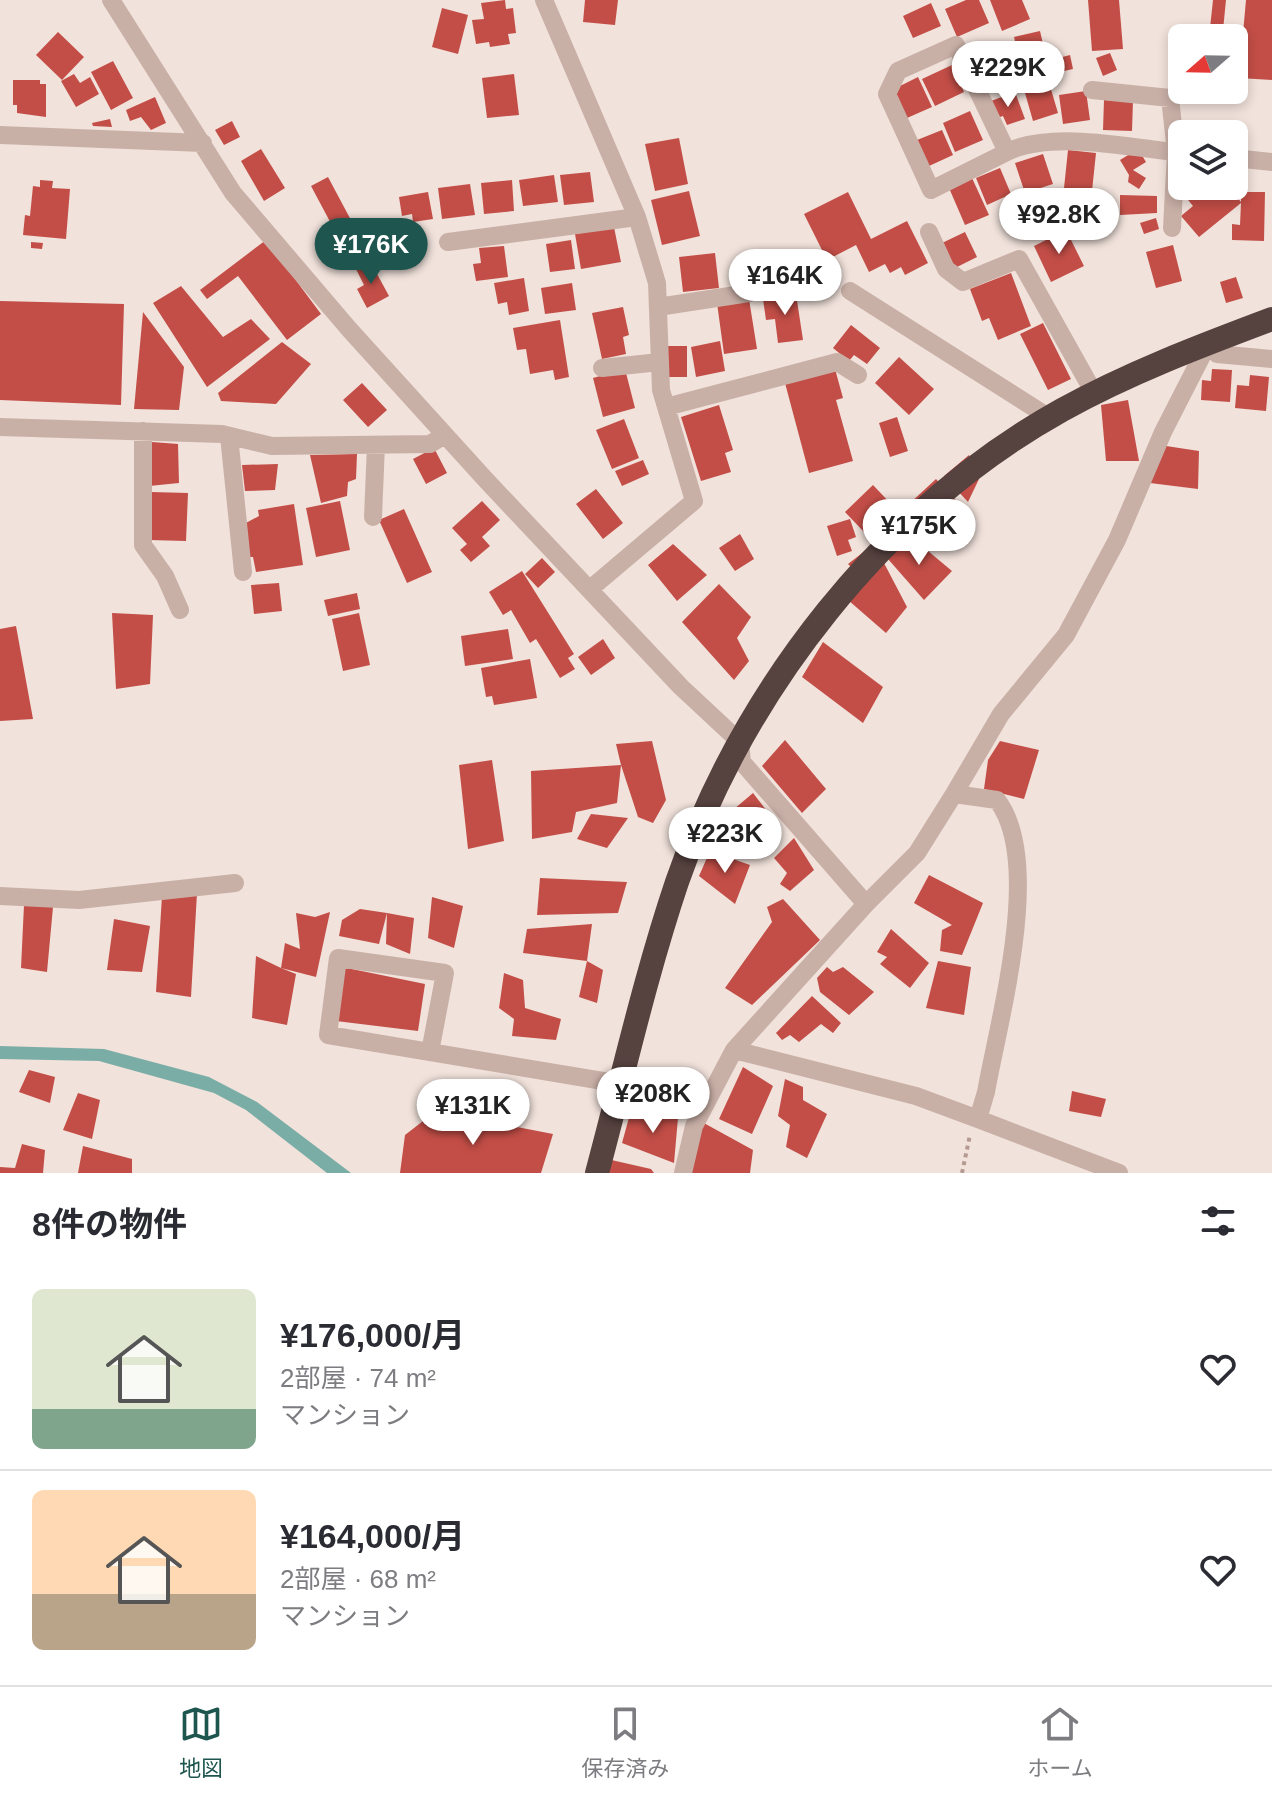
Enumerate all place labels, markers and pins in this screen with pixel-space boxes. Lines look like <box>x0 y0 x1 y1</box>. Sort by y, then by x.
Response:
pin: ¥229K <box>952 41 1064 109</box>
pin: ¥92.8K <box>994 188 1124 256</box>
pin: ¥176K <box>315 218 427 286</box>
pin: ¥164K <box>729 249 841 317</box>
pin: ¥175K <box>863 499 975 567</box>
pin: ¥223K <box>669 807 781 875</box>
pin: ¥208K <box>597 1067 709 1135</box>
pin: ¥131K <box>417 1079 529 1147</box>

